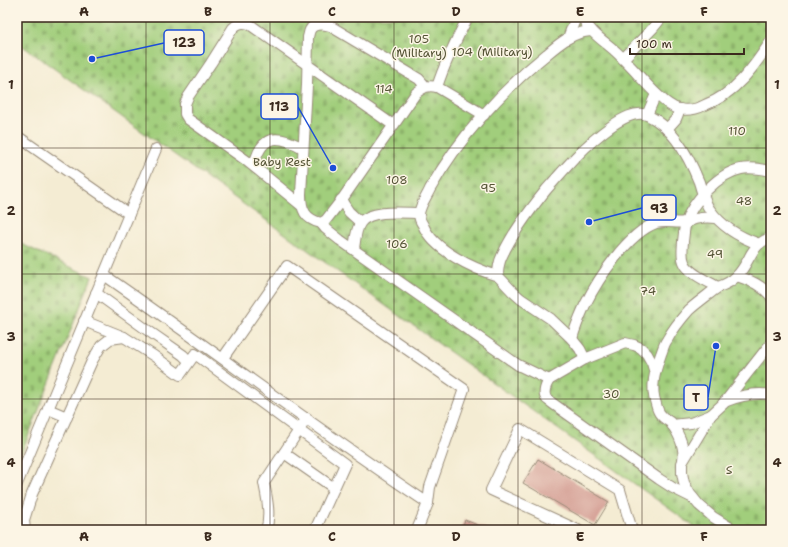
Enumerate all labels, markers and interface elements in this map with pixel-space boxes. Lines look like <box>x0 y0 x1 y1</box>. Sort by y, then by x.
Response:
text: A <box>79 3 89 20</box>
text: B <box>204 3 212 20</box>
text: C <box>328 3 336 20</box>
text: D <box>451 3 461 20</box>
text: E <box>576 3 585 20</box>
text: F <box>700 3 708 20</box>
callout: 123 <box>164 30 204 55</box>
scale bar <box>630 30 744 56</box>
park label: 105 (Military) <box>391 31 447 61</box>
text: 123 <box>172 34 196 51</box>
text: 100 m <box>636 36 672 52</box>
park label: 104 (Military) <box>452 44 532 60</box>
text: 1 <box>8 76 14 93</box>
text: 1 <box>774 76 780 93</box>
park label: 114 <box>375 81 393 97</box>
callout: 113 <box>261 94 298 119</box>
text: 113 <box>269 98 289 115</box>
park label: 110 <box>728 123 746 139</box>
park label: Baby Rest <box>253 154 311 170</box>
park label: 108 <box>386 172 408 188</box>
park label: 95 <box>480 180 496 196</box>
park label: 48 <box>736 193 752 209</box>
callout: 93 <box>642 195 676 220</box>
text: 93 <box>650 200 668 217</box>
text: 2 <box>6 202 16 219</box>
text: 2 <box>772 202 782 219</box>
park label: 106 <box>386 236 408 252</box>
park label: 49 <box>707 246 723 262</box>
park label: 74 <box>640 283 656 299</box>
text: 3 <box>6 328 16 345</box>
text: 3 <box>772 328 782 345</box>
callout: T <box>684 385 708 410</box>
park label: 30 <box>603 386 619 402</box>
text: T <box>692 389 700 406</box>
text: 4 <box>6 454 16 471</box>
text: 4 <box>772 454 782 471</box>
park label: S <box>726 462 733 478</box>
text: A <box>79 528 89 545</box>
text: B <box>204 528 212 545</box>
text: C <box>328 528 336 545</box>
text: D <box>451 528 461 545</box>
text: E <box>576 528 585 545</box>
text: F <box>700 528 708 545</box>

